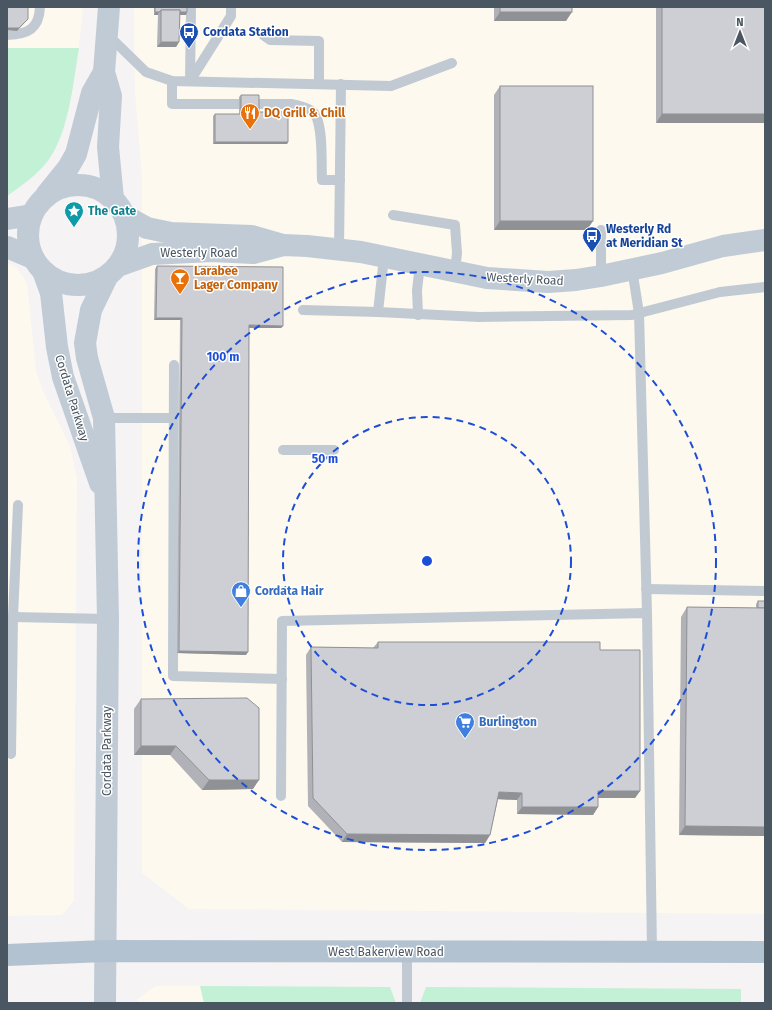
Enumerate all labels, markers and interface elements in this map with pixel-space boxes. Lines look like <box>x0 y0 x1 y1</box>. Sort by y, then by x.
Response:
north arrow <box>720 12 760 52</box>
text: N <box>736 16 744 29</box>
bus stop icon: Cordata Station <box>178 21 200 49</box>
place label: Cordata Station <box>203 25 289 39</box>
restaurant icon: DQ Grill & Chill <box>239 102 261 130</box>
place label: DQ Grill & Chill <box>264 106 345 120</box>
place icon: The Gate <box>63 200 85 228</box>
place label: The Gate <box>88 204 137 218</box>
place label: Westerly Rd at Meridian St <box>606 222 683 250</box>
bus stop icon: Westerly Rd at Meridian St <box>581 225 603 253</box>
street label: Westerly Road <box>160 246 238 260</box>
place label: Larabee Lager Company <box>194 264 278 292</box>
bar icon: Larabee Lager Company <box>169 267 191 295</box>
street label: Westerly Road <box>486 270 564 288</box>
text: 100 m <box>207 350 239 364</box>
street label: Cordata Parkway <box>52 353 92 443</box>
text: 50 m <box>312 452 338 466</box>
centre of rings <box>420 554 434 568</box>
shop icon: Cordata Hair <box>230 580 252 608</box>
place label: Cordata Hair <box>255 584 324 598</box>
street label: Cordata Parkway <box>100 706 114 796</box>
supermarket icon: Burlington <box>454 711 476 739</box>
place label: Burlington <box>479 715 537 729</box>
street label: West Bakerview Road <box>328 945 444 959</box>

